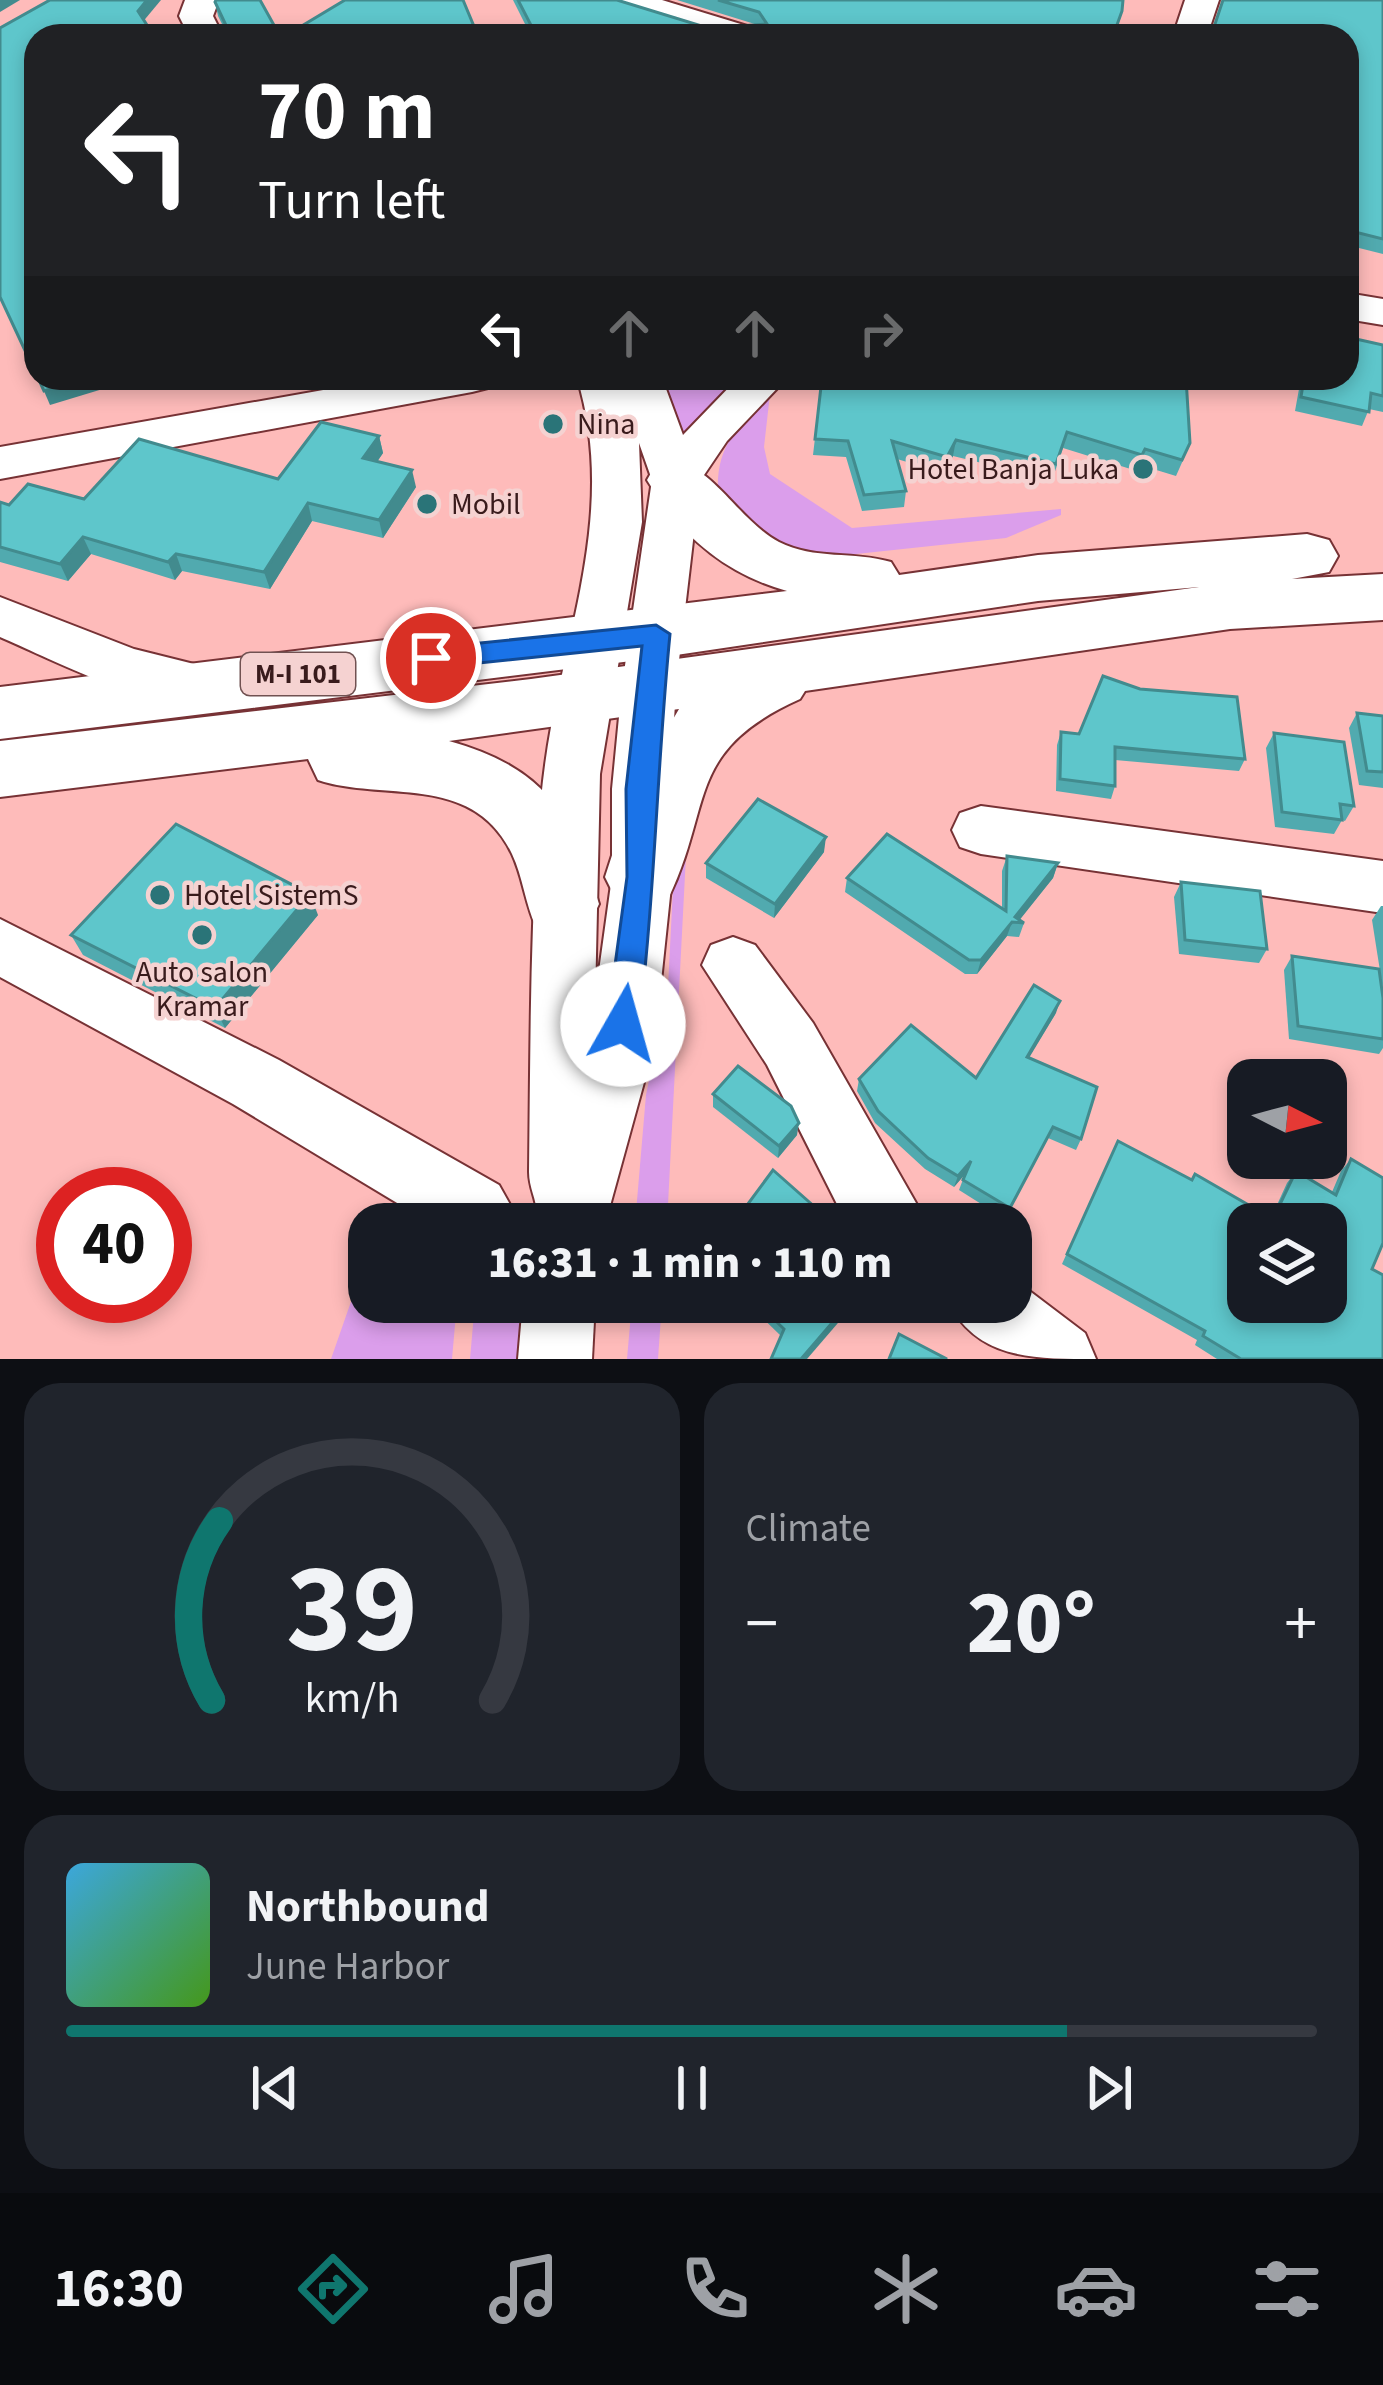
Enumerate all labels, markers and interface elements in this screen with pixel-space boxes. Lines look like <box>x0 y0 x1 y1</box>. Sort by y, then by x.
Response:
text: 70 m <box>258 52 436 172</box>
icon: left <box>60 72 216 228</box>
text: Turn left <box>258 163 445 240</box>
icon: left <box>470 300 536 366</box>
icon: ahead <box>596 300 662 366</box>
icon: ahead <box>722 300 788 366</box>
icon: right <box>848 300 914 366</box>
place label: Nina <box>577 403 635 446</box>
marker: Nina <box>540 411 566 437</box>
place label: Hotel Banja Luka <box>907 448 1119 491</box>
marker: Hotel Banja Luka <box>1130 456 1156 482</box>
place label: Mobil <box>451 483 521 526</box>
marker: Mobil <box>414 491 440 517</box>
pin <box>380 607 482 709</box>
icon: arrive <box>398 625 464 691</box>
road number: M-I 101 <box>241 653 355 695</box>
place label: Hotel SistemS <box>184 874 358 917</box>
marker: Hotel SistemS <box>147 882 173 908</box>
marker: Auto salon Kramar <box>189 922 215 948</box>
place label: Auto salon Kramar <box>136 951 268 1028</box>
position arrow <box>560 961 686 1087</box>
north arrow <box>1227 1059 1347 1179</box>
map controls <box>1227 1059 1347 1323</box>
speed limit sign: 40 <box>36 1167 192 1323</box>
button: layers <box>1227 1203 1347 1323</box>
text: 16:31 · 1 min · 110 m <box>488 1231 892 1295</box>
text: Climate <box>746 1501 871 1557</box>
text: 39 <box>286 1521 418 1699</box>
text: 20° <box>966 1560 1096 1688</box>
text: − <box>746 1577 778 1671</box>
text: + <box>1284 1577 1317 1671</box>
text: km/h <box>304 1668 399 1729</box>
text: Northbound <box>246 1875 490 1939</box>
text: June Harbor <box>246 1939 449 1995</box>
icon: previous <box>242 2055 308 2121</box>
icon: pause <box>659 2055 725 2121</box>
icon: next <box>1076 2055 1142 2121</box>
icon: directions <box>291 2247 375 2331</box>
icon: music <box>482 2247 566 2331</box>
icon: phone <box>673 2247 757 2331</box>
icon: climate <box>864 2247 948 2331</box>
icon: car <box>1054 2247 1138 2331</box>
icon: filters <box>1245 2247 1329 2331</box>
text: 16:30 <box>53 2251 184 2328</box>

